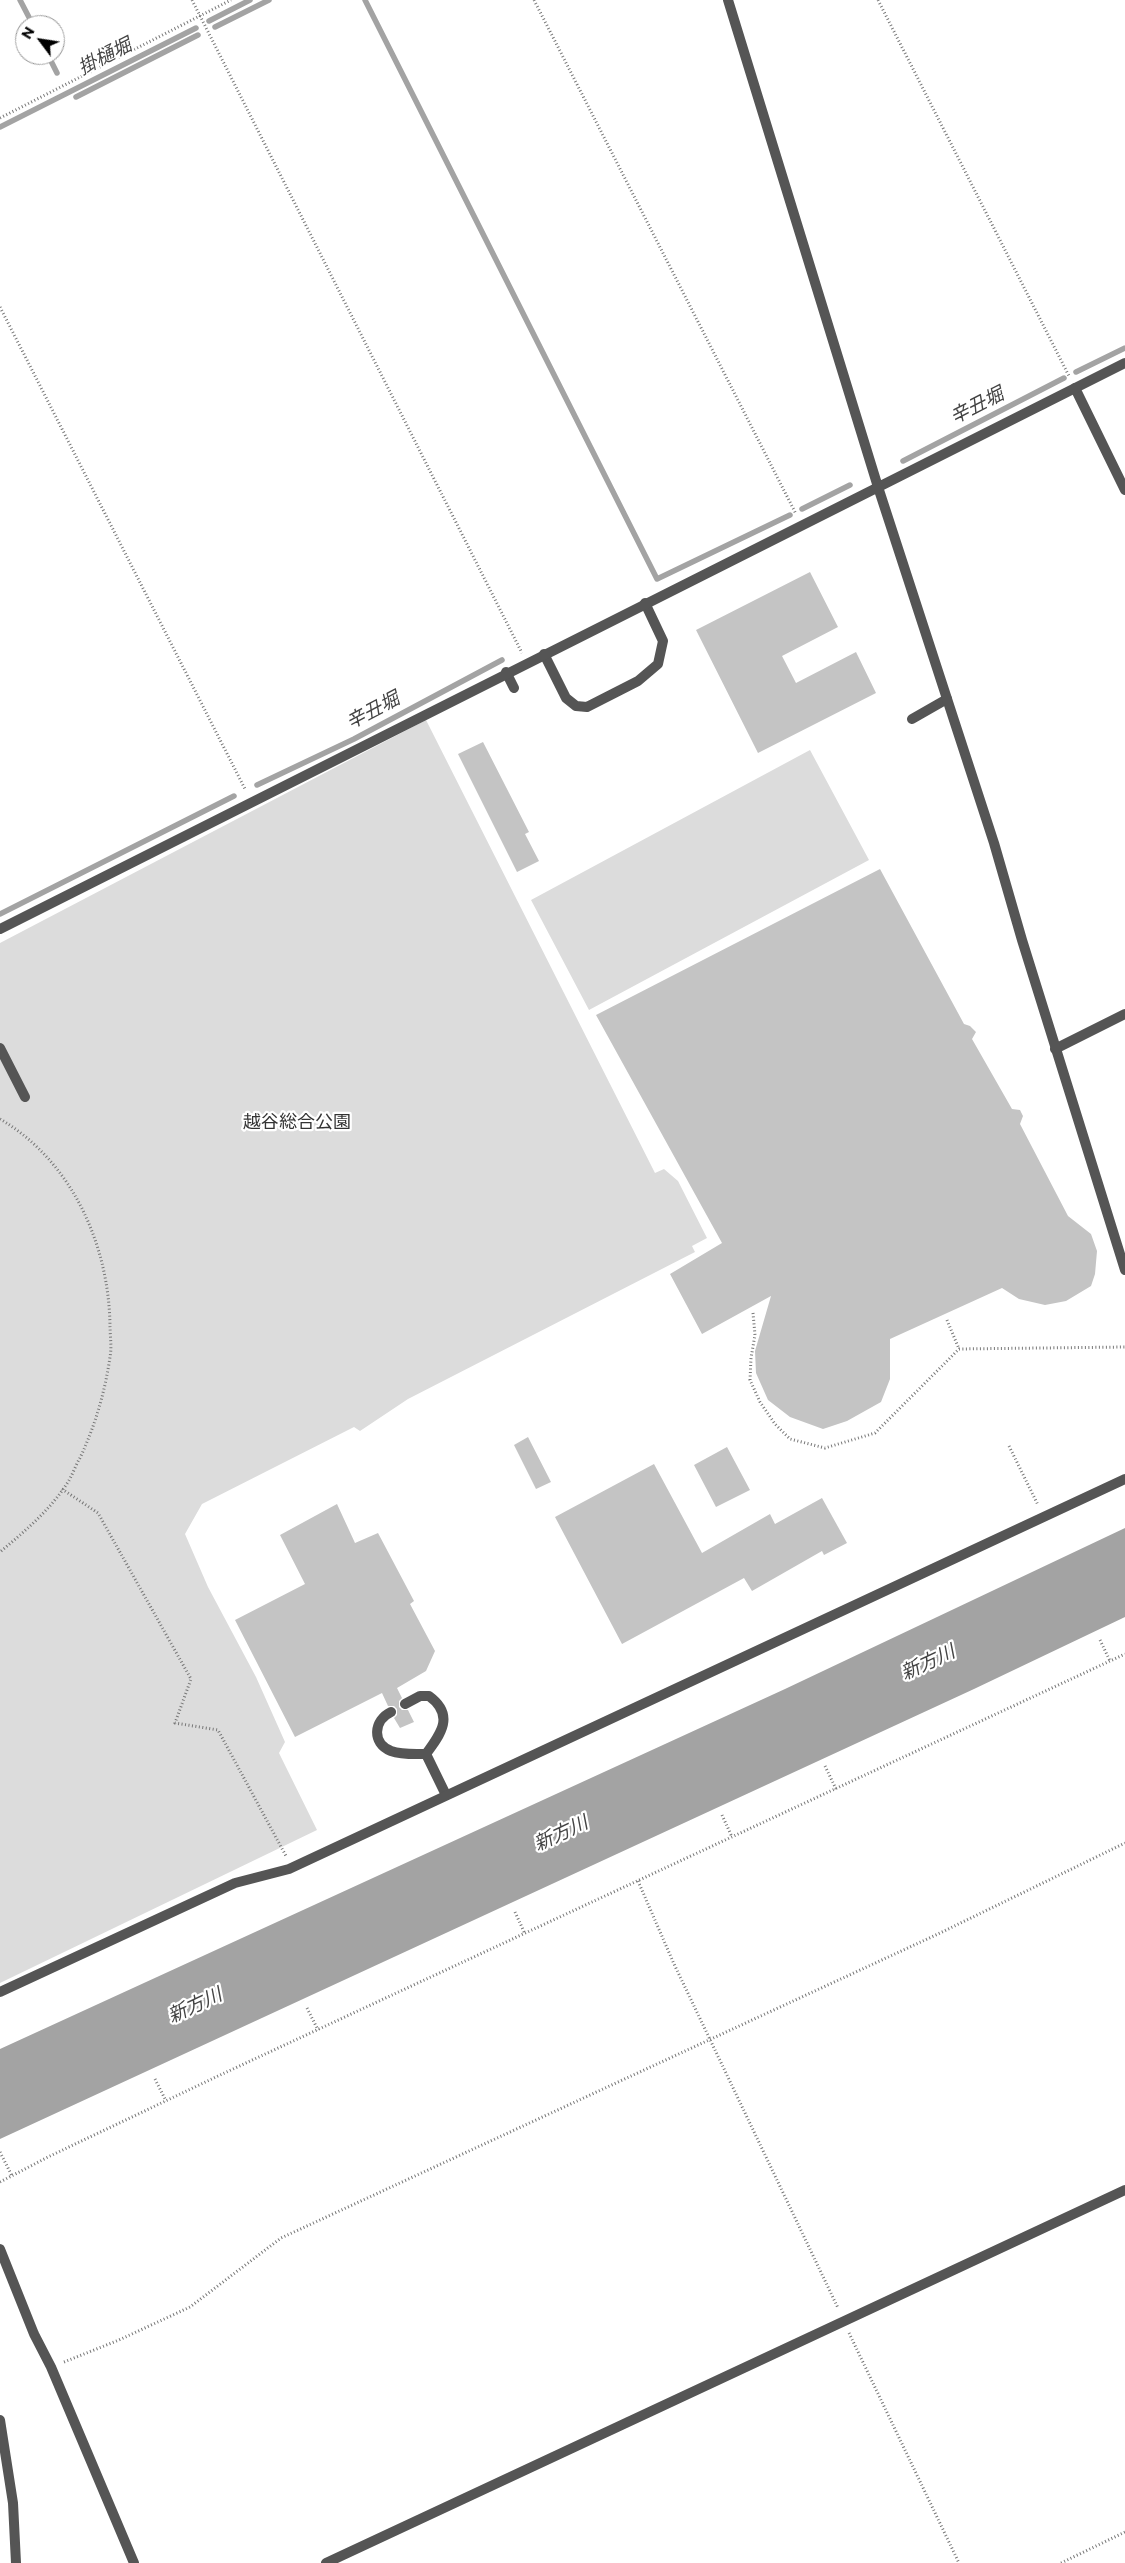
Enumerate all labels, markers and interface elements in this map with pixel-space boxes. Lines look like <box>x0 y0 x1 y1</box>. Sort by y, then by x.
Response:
north arrow <box>15 15 65 65</box>
text: N <box>17 23 39 42</box>
water label: 掛樋堀 <box>74 34 136 80</box>
water label: 辛丑堀 <box>946 383 1008 429</box>
water label: 辛丑堀 <box>342 688 404 734</box>
park label: 越谷総合公園 <box>243 1112 351 1134</box>
water label: 新方川 <box>897 1641 959 1685</box>
water label: 新方川 <box>530 1812 592 1856</box>
water label: 新方川 <box>164 1984 226 2028</box>

